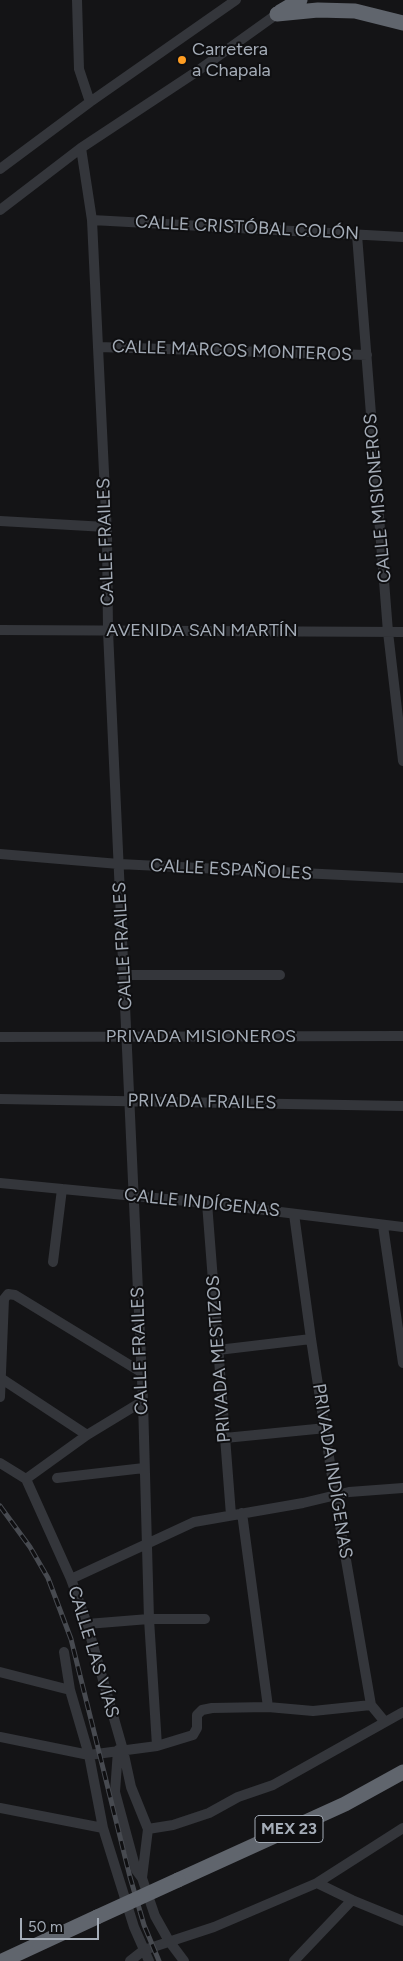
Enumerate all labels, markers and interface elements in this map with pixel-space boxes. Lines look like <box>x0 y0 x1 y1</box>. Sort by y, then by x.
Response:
place label: Carretera a Chapala <box>192 39 271 82</box>
marker: Carretera a Chapala <box>176 54 188 66</box>
street label: CALLE CRISTÓBAL COLÓN <box>134 211 360 245</box>
street label: CALLE MARCOS MONTEROS <box>112 336 352 366</box>
street label: CALLE MISIONEROS <box>360 412 396 584</box>
street label: CALLE FRAILES <box>93 478 119 606</box>
street label: AVENIDA SAN MARTÍN <box>106 620 298 642</box>
street label: CALLE ESPAÑOLES <box>149 855 313 885</box>
street label: CALLE FRAILES <box>109 881 137 1011</box>
street label: PRIVADA MISIONEROS <box>106 1026 296 1048</box>
street label: PRIVADA FRAILES <box>127 1090 277 1114</box>
street label: CALLE INDÍGENAS <box>123 1184 281 1222</box>
street label: PRIVADA MESTIZOS <box>202 1275 236 1443</box>
street label: CALLE FRAILES <box>127 1287 153 1415</box>
street label: PRIVADA INDÍGENAS <box>307 1382 357 1560</box>
street label: CALLE LAS VÍAS <box>63 1584 123 1720</box>
road number: MEX 23 <box>255 1816 323 1842</box>
scale bar <box>22 1908 101 1940</box>
text: 50 m <box>28 1918 63 1936</box>

